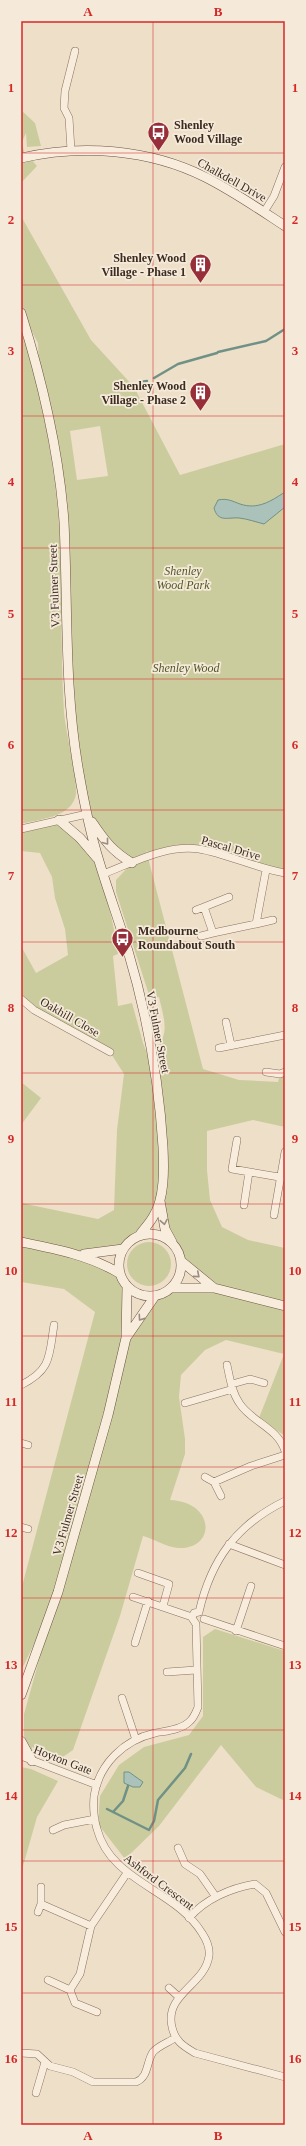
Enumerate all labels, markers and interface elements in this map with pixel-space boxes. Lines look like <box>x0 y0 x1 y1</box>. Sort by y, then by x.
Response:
text: A <box>83 4 93 19</box>
text: B <box>214 4 223 19</box>
text: 1 <box>8 80 14 95</box>
text: 1 <box>292 80 298 95</box>
place label: Shenley Wood Village <box>174 118 243 146</box>
bus stop icon: Shenley Wood Village <box>145 119 171 152</box>
street label: Chalkdell Drive <box>195 155 269 205</box>
text: 2 <box>8 212 14 227</box>
text: 2 <box>292 212 298 227</box>
place label: Shenley Wood Village - Phase 1 <box>101 251 186 279</box>
building icon: Shenley Wood Village - Phase 1 <box>188 252 214 285</box>
text: 3 <box>8 343 15 358</box>
text: 3 <box>292 343 299 358</box>
place label: Shenley Wood Village - Phase 2 <box>101 379 186 407</box>
building icon: Shenley Wood Village - Phase 2 <box>188 380 214 413</box>
text: 4 <box>8 474 15 489</box>
text: 4 <box>292 474 299 489</box>
street label: V3 Fulmer Street <box>46 543 62 628</box>
park label: Shenley Wood Park <box>156 564 210 592</box>
text: 5 <box>8 606 15 621</box>
text: 5 <box>292 606 299 621</box>
park label: Shenley Wood <box>152 661 221 675</box>
text: 6 <box>8 737 15 752</box>
text: 6 <box>292 737 299 752</box>
street label: Pascal Drive <box>200 833 262 863</box>
one-way arrow <box>101 838 108 845</box>
text: 7 <box>8 868 15 883</box>
text: 7 <box>292 868 299 883</box>
place label: Medbourne Roundabout South <box>138 924 235 952</box>
bus stop icon: Medbourne Roundabout South <box>109 925 135 958</box>
street label: V3 Fulmer Street <box>143 990 173 1075</box>
street label: Oakhill Close <box>38 994 102 1040</box>
text: 8 <box>8 1000 15 1015</box>
text: 8 <box>292 1000 299 1015</box>
text: 9 <box>8 1131 15 1146</box>
text: 9 <box>292 1131 299 1146</box>
one-way arrow <box>159 1219 168 1225</box>
text: 10 <box>5 1263 18 1278</box>
text: 10 <box>289 1263 302 1278</box>
one-way arrow <box>193 1270 200 1277</box>
one-way arrow <box>138 1313 145 1320</box>
text: 11 <box>5 1394 17 1409</box>
text: 11 <box>289 1394 301 1409</box>
street label: V3 Fulmer Street <box>50 1472 86 1557</box>
text: 12 <box>5 1525 18 1540</box>
text: 12 <box>289 1525 302 1540</box>
text: 13 <box>5 1657 18 1672</box>
text: 13 <box>289 1657 302 1672</box>
street label: Hoyton Gate <box>32 1742 94 1778</box>
text: 14 <box>5 1788 18 1803</box>
text: 14 <box>289 1788 302 1803</box>
street label: Ashford Crescent <box>121 1851 197 1913</box>
text: 15 <box>5 1919 18 1934</box>
text: 15 <box>289 1919 302 1934</box>
text: 16 <box>5 2051 18 2066</box>
text: 16 <box>289 2051 302 2066</box>
text: A <box>83 2128 93 2143</box>
text: B <box>214 2128 223 2143</box>

